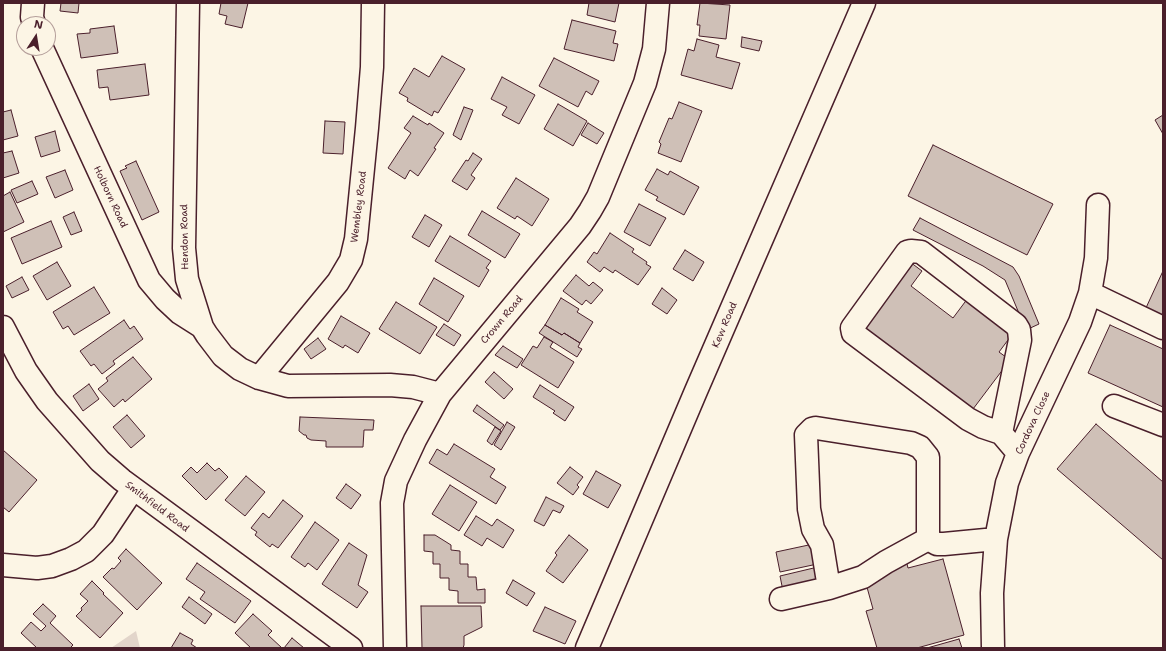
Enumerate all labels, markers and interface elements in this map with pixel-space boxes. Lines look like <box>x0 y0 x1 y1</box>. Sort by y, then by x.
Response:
north arrow <box>16 16 56 56</box>
text: N <box>33 17 44 33</box>
street label: Holborn Road <box>90 164 130 230</box>
street label: Wembley Road <box>349 171 369 243</box>
street label: Hendon Road <box>178 204 192 270</box>
street label: Crown Road <box>478 293 526 347</box>
street label: Kew Road <box>710 300 740 350</box>
street label: Cordova Close <box>1013 389 1053 457</box>
street label: Smithfield Road <box>123 479 191 535</box>

